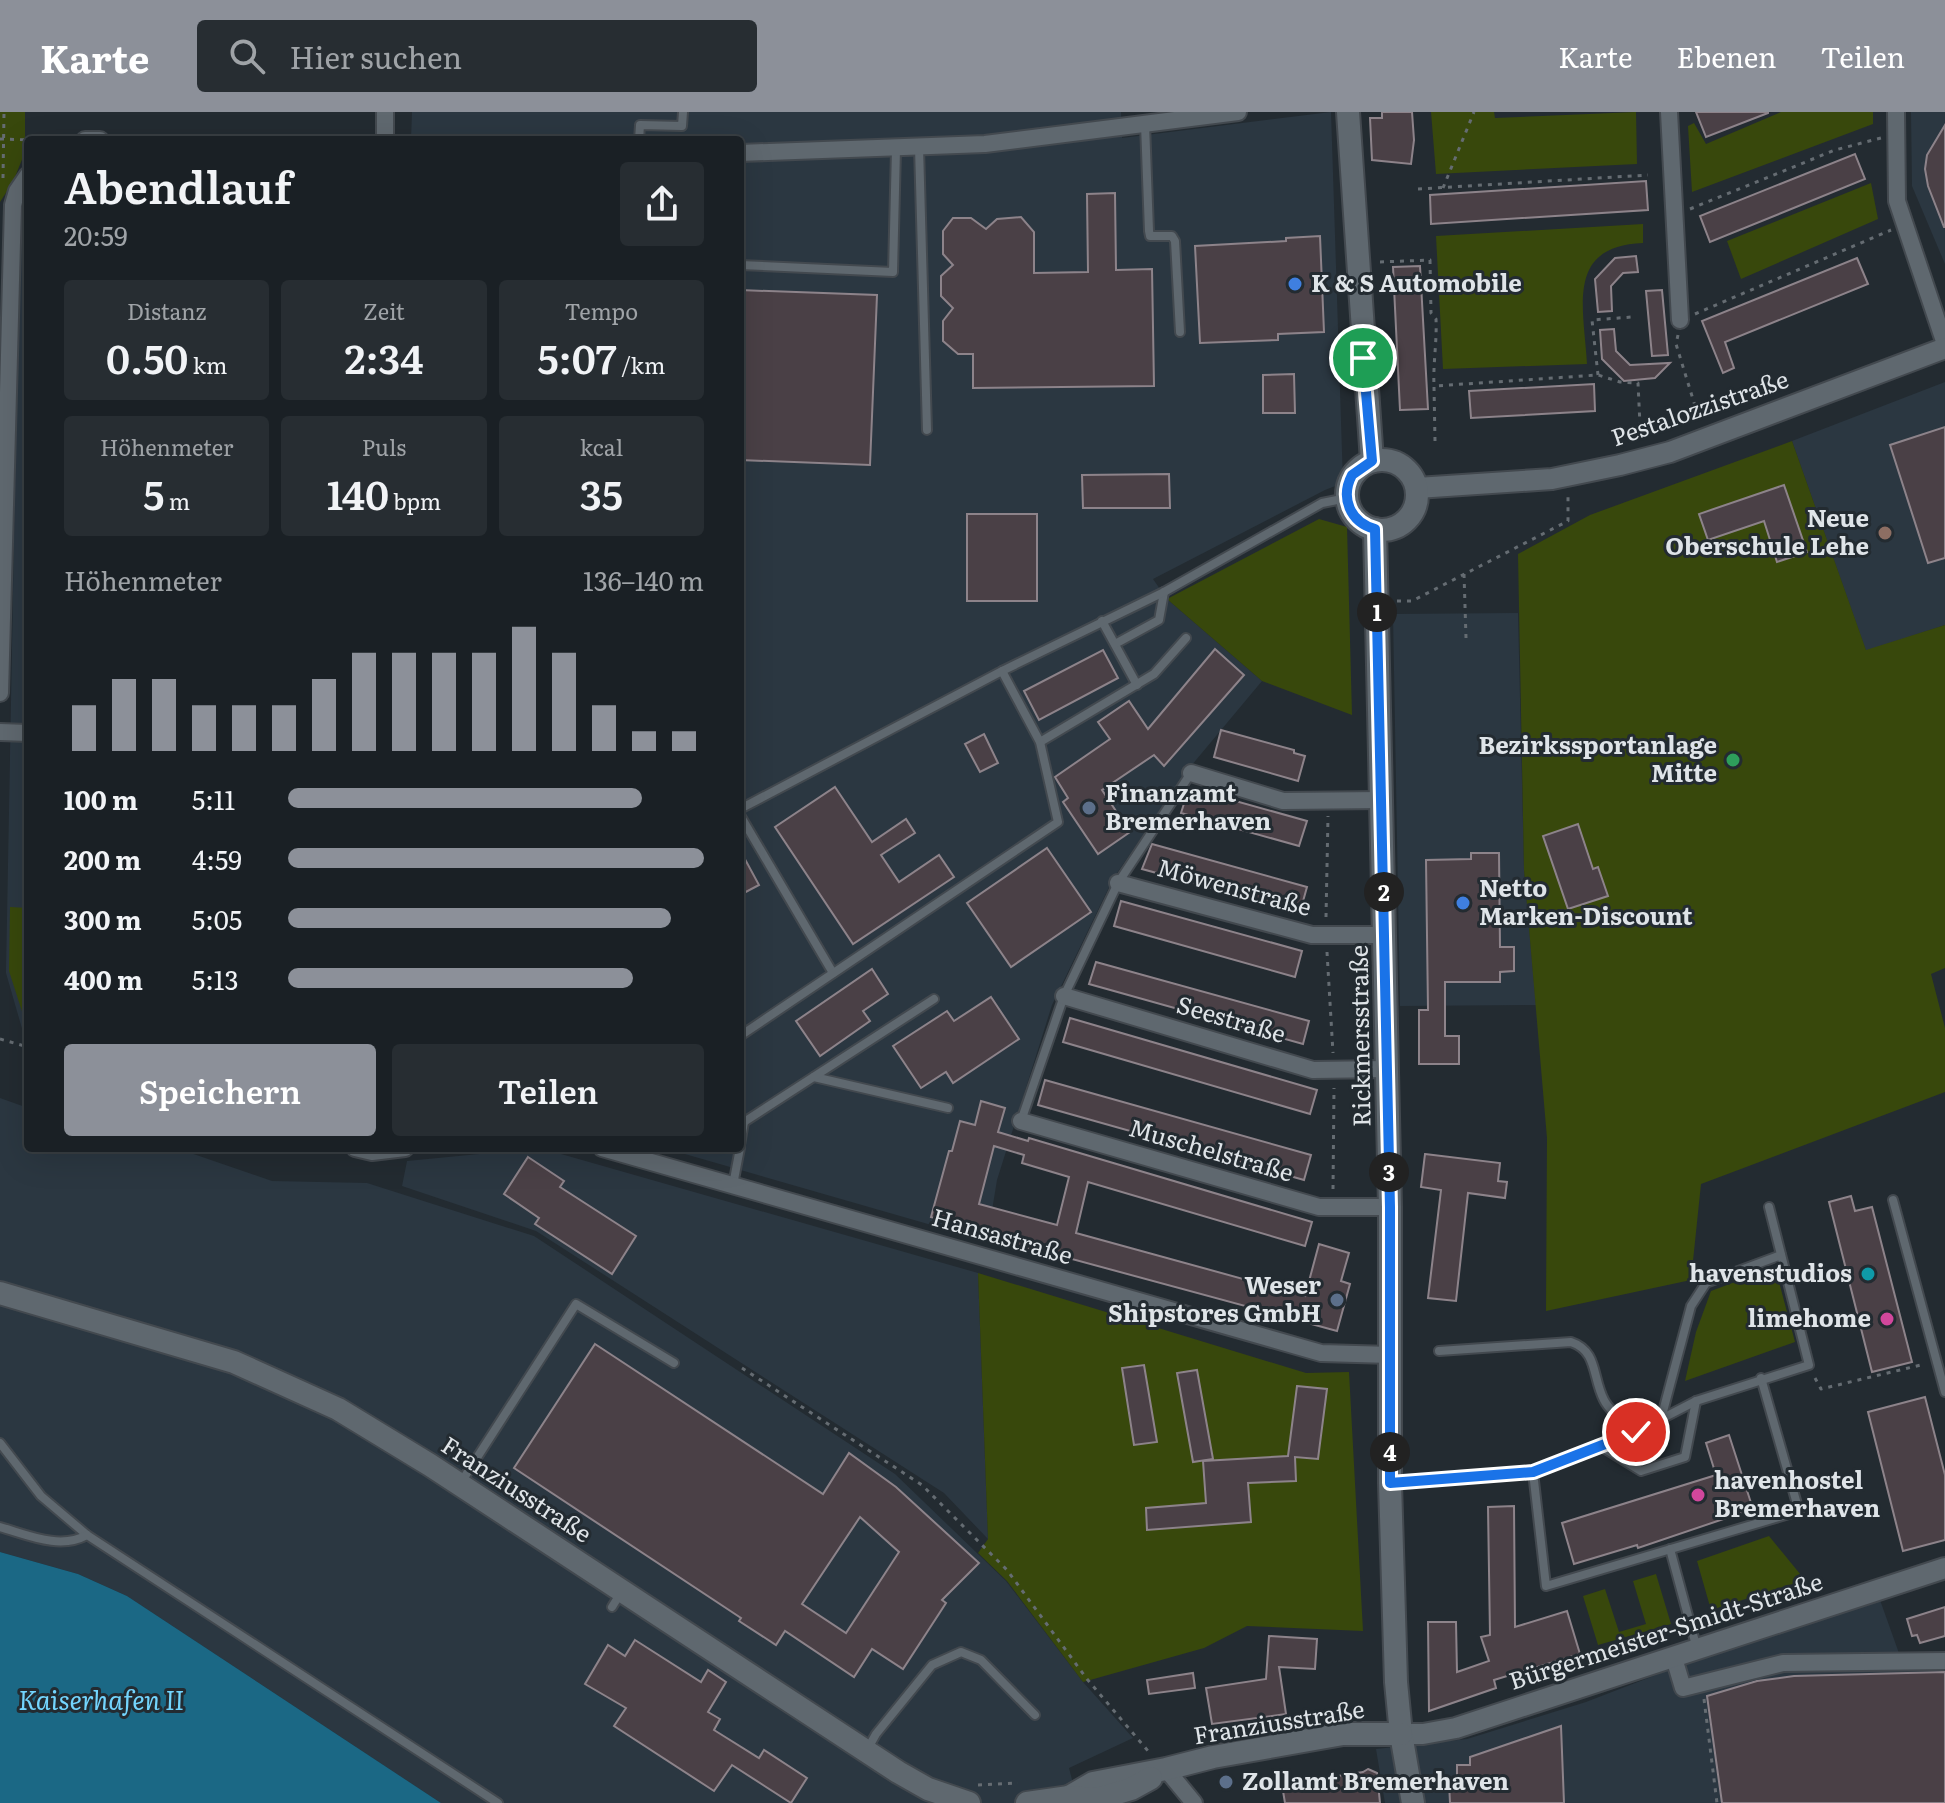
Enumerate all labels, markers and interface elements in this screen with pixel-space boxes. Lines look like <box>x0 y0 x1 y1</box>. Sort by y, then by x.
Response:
search box <box>197 20 757 92</box>
text: Karte <box>40 28 149 85</box>
icon: search <box>225 34 269 78</box>
text: Hier suchen <box>289 34 462 78</box>
text: Karte <box>1558 35 1633 77</box>
text: Ebenen <box>1677 35 1777 77</box>
text: Teilen <box>1821 35 1905 77</box>
text: Abendlauf <box>64 152 292 218</box>
button: share <box>620 162 704 246</box>
text: 20:59 <box>64 215 128 254</box>
place label: K & S Automobile <box>1311 264 1522 299</box>
marker: K & S Automobile <box>1286 275 1304 293</box>
text: Distanz <box>127 294 206 327</box>
text: Zeit <box>363 294 405 327</box>
text: Tempo <box>565 294 638 327</box>
pin <box>1329 324 1397 392</box>
text: 0.50 <box>106 327 188 386</box>
text: 2:34 <box>344 327 424 386</box>
text: 5:07 <box>537 327 617 386</box>
icon: arrive <box>1341 336 1385 380</box>
text: km <box>188 348 227 381</box>
text: /km <box>617 348 665 381</box>
street label: Pestalozzistraße <box>1606 360 1793 453</box>
text: Höhenmeter <box>100 430 233 463</box>
text: Puls <box>362 430 406 463</box>
text: kcal <box>580 430 623 463</box>
text: 5 <box>143 463 164 522</box>
text: 140 <box>327 463 389 522</box>
text: 35 <box>580 463 623 522</box>
text: m <box>164 484 190 517</box>
text: bpm <box>389 484 441 517</box>
place label: Neue Oberschule Lehe <box>1665 499 1869 562</box>
marker: Neue Oberschule Lehe <box>1876 524 1894 542</box>
text: Höhenmeter <box>64 560 222 599</box>
text: 136–140 m <box>583 560 704 599</box>
pin: 1 <box>1357 592 1397 632</box>
text: 1 <box>1372 595 1382 628</box>
place label: Bezirkssportanlage Mitte <box>1479 726 1717 789</box>
marker: Bezirkssportanlage Mitte <box>1724 751 1742 769</box>
place label: Finanzamt Bremerhaven <box>1105 774 1271 837</box>
text: 100 m <box>64 779 138 818</box>
text: 5:11 <box>192 779 235 818</box>
marker: Finanzamt Bremerhaven <box>1080 799 1098 817</box>
text: 200 m <box>64 839 141 878</box>
text: 4:59 <box>192 839 242 878</box>
street label: Möwenstraße <box>1154 848 1316 923</box>
place label: Netto Marken-Discount <box>1479 869 1693 932</box>
pin: 2 <box>1364 872 1404 912</box>
text: 2 <box>1378 875 1390 908</box>
marker: Netto Marken-Discount <box>1454 894 1472 912</box>
text: 300 m <box>64 899 142 938</box>
text: 5:05 <box>192 899 242 938</box>
street label: Rickmersstraße <box>1339 945 1378 1127</box>
text: 400 m <box>64 959 143 998</box>
text: 5:13 <box>192 959 239 998</box>
street label: Seestraße <box>1173 985 1290 1050</box>
button: Speichern <box>64 1044 376 1136</box>
button: Teilen <box>392 1044 704 1136</box>
street label: Muschelstraße <box>1125 1108 1298 1189</box>
pin: 3 <box>1369 1152 1409 1192</box>
text: 3 <box>1383 1155 1395 1188</box>
street label: Hansastraße <box>928 1198 1077 1271</box>
place label: havenstudios <box>1689 1254 1852 1289</box>
marker: havenstudios <box>1859 1265 1877 1283</box>
place label: Weser Shipstores GmbH <box>1108 1266 1321 1329</box>
marker: Weser Shipstores GmbH <box>1328 1291 1346 1309</box>
place label: limehome <box>1748 1299 1871 1334</box>
marker: limehome <box>1878 1310 1896 1328</box>
pin <box>1602 1398 1670 1466</box>
icon: check <box>1614 1410 1658 1454</box>
street label: Franziusstraße <box>435 1426 599 1550</box>
pin: 4 <box>1370 1432 1410 1472</box>
text: 4 <box>1383 1435 1397 1468</box>
place label: havenhostel Bremerhaven <box>1714 1461 1880 1524</box>
marker: havenhostel Bremerhaven <box>1689 1486 1707 1504</box>
street label: Bürgermeister-Smidt-Straße <box>1504 1562 1827 1697</box>
water label: Kaiserhafen II <box>18 1679 184 1718</box>
street label: Franziusstraße <box>1191 1690 1367 1751</box>
place label: Zollamt Bremerhaven <box>1242 1762 1509 1797</box>
marker: Zollamt Bremerhaven <box>1217 1773 1235 1791</box>

